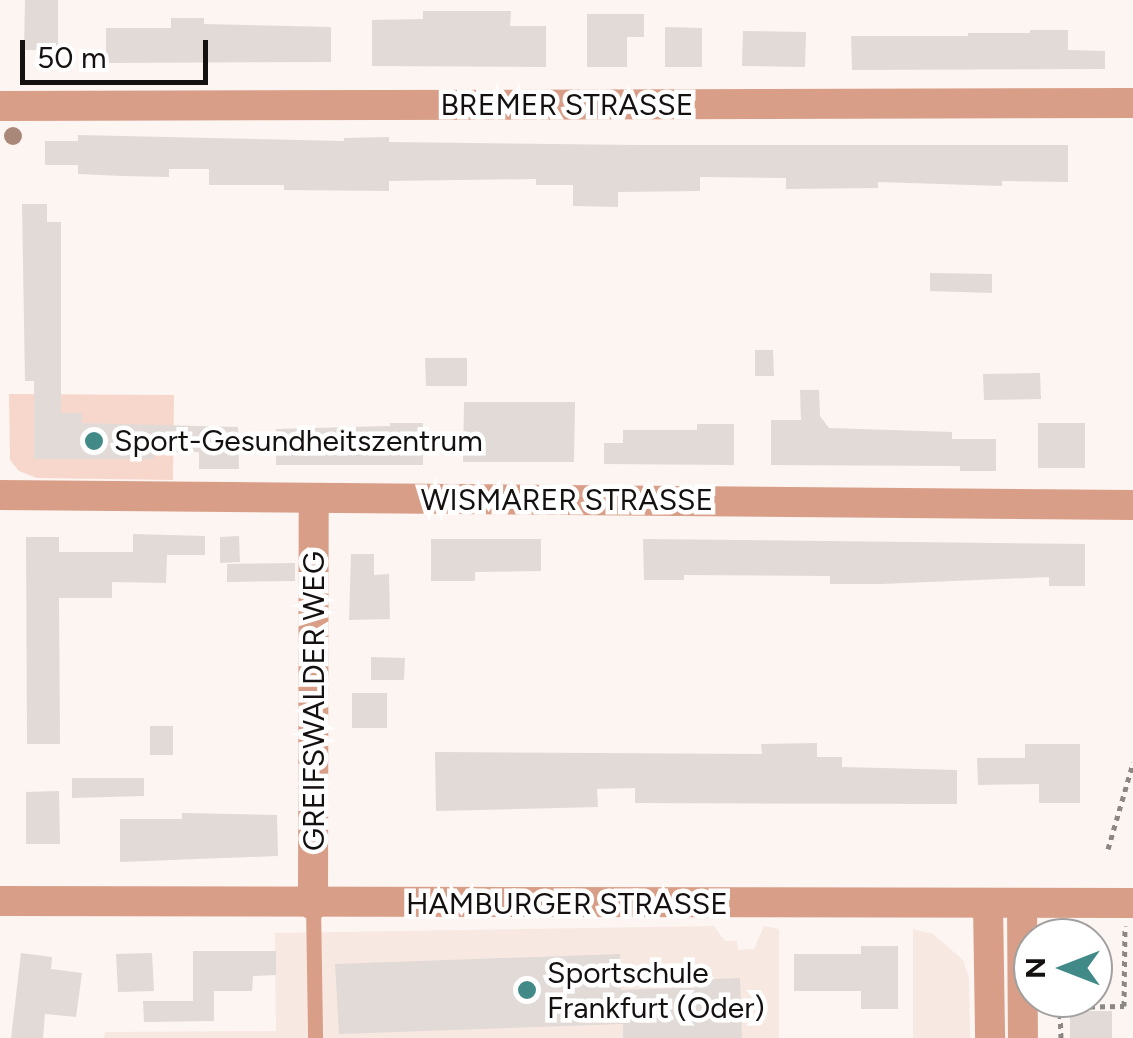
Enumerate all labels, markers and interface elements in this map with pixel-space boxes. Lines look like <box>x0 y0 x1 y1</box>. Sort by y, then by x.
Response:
scale bar <box>25 20 212 82</box>
text: 50 m <box>37 39 106 76</box>
street label: BREMER STRASSE <box>441 87 693 123</box>
place label: Sport-Gesundheitszentrum <box>114 423 483 459</box>
marker: Sport-Gesundheitszentrum <box>83 430 105 452</box>
street label: WISMARER STRASSE <box>421 482 713 518</box>
street label: GREIFSWALDER WEG <box>296 551 332 851</box>
street label: HAMBURGER STRASSE <box>406 886 728 922</box>
north arrow <box>1013 918 1113 1018</box>
place label: Sportschule Frankfurt (Oder) <box>547 955 765 1026</box>
text: N <box>1018 957 1052 979</box>
marker: Sportschule Frankfurt (Oder) <box>516 979 538 1001</box>

